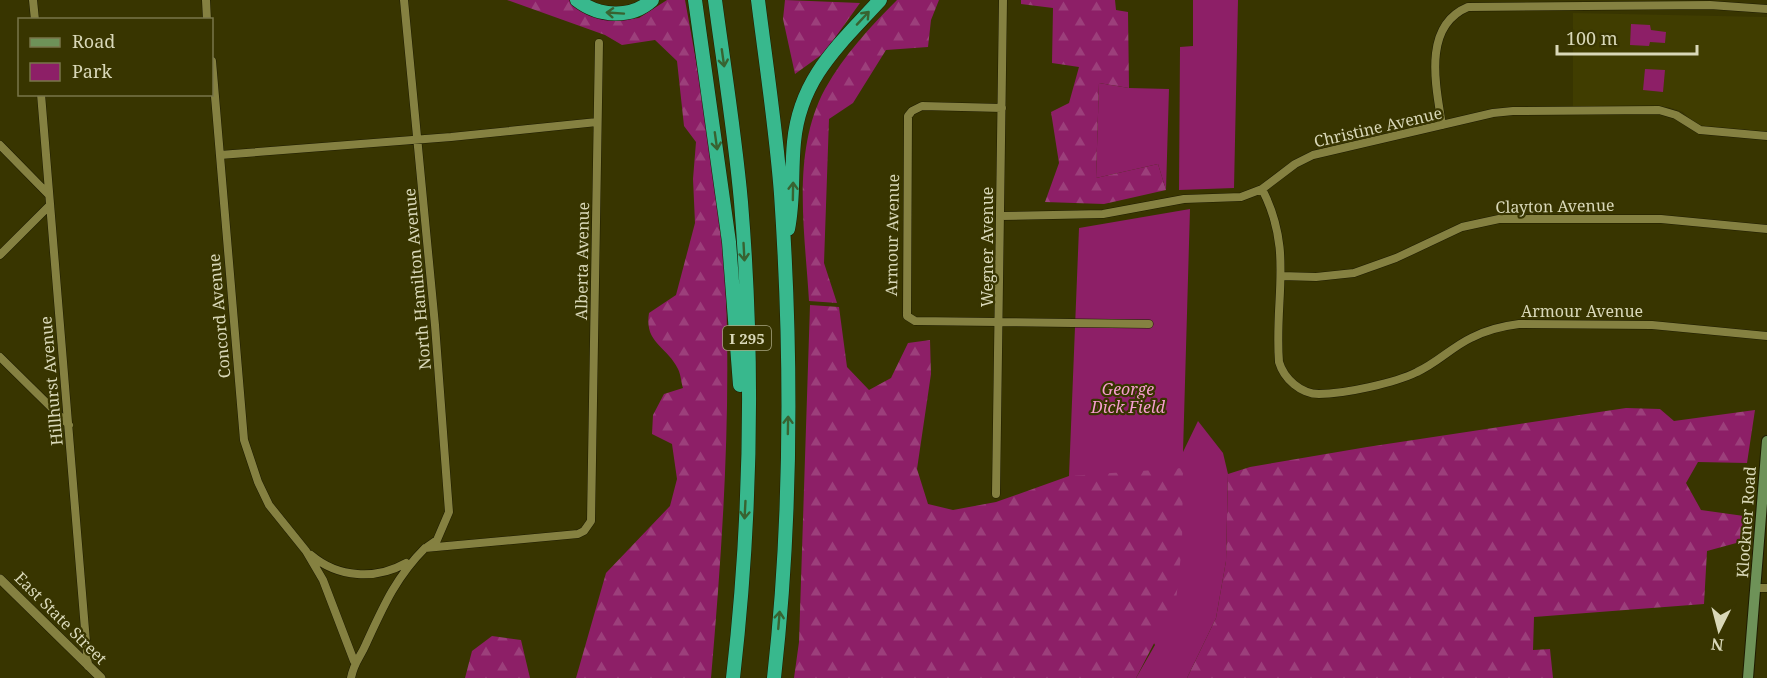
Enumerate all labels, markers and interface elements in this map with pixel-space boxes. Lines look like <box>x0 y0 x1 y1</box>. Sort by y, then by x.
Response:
one-way arrow <box>606 7 625 18</box>
one-way arrow <box>856 11 870 26</box>
legend <box>18 18 213 96</box>
scale bar <box>1557 18 1696 56</box>
text: 100 m <box>1566 26 1618 50</box>
text: Road <box>72 29 115 53</box>
one-way arrow <box>718 48 729 67</box>
text: Park <box>72 59 112 83</box>
street label: Christine Avenue <box>1312 102 1444 152</box>
one-way arrow <box>710 130 721 150</box>
street label: Armour Avenue <box>880 174 904 296</box>
one-way arrow <box>788 182 799 202</box>
street label: North Hamilton Avenue <box>398 187 436 371</box>
street label: Wegner Avenue <box>976 187 998 307</box>
street label: Clayton Avenue <box>1495 194 1615 218</box>
street label: Alberta Avenue <box>570 202 594 320</box>
one-way arrow <box>738 241 749 261</box>
street label: Concord Avenue <box>203 253 235 379</box>
street label: Armour Avenue <box>1521 300 1643 322</box>
street label: Hillhurst Avenue <box>34 315 68 447</box>
road number: I 295 <box>723 326 771 350</box>
park label: George Dick Field <box>1090 378 1166 418</box>
one-way arrow <box>782 416 794 436</box>
street label: Klockner Road <box>1731 465 1761 579</box>
one-way arrow <box>740 499 751 519</box>
street label: East State Street <box>10 567 112 669</box>
north arrow <box>1689 600 1749 660</box>
one-way arrow <box>774 610 785 630</box>
text: N <box>1710 633 1725 657</box>

